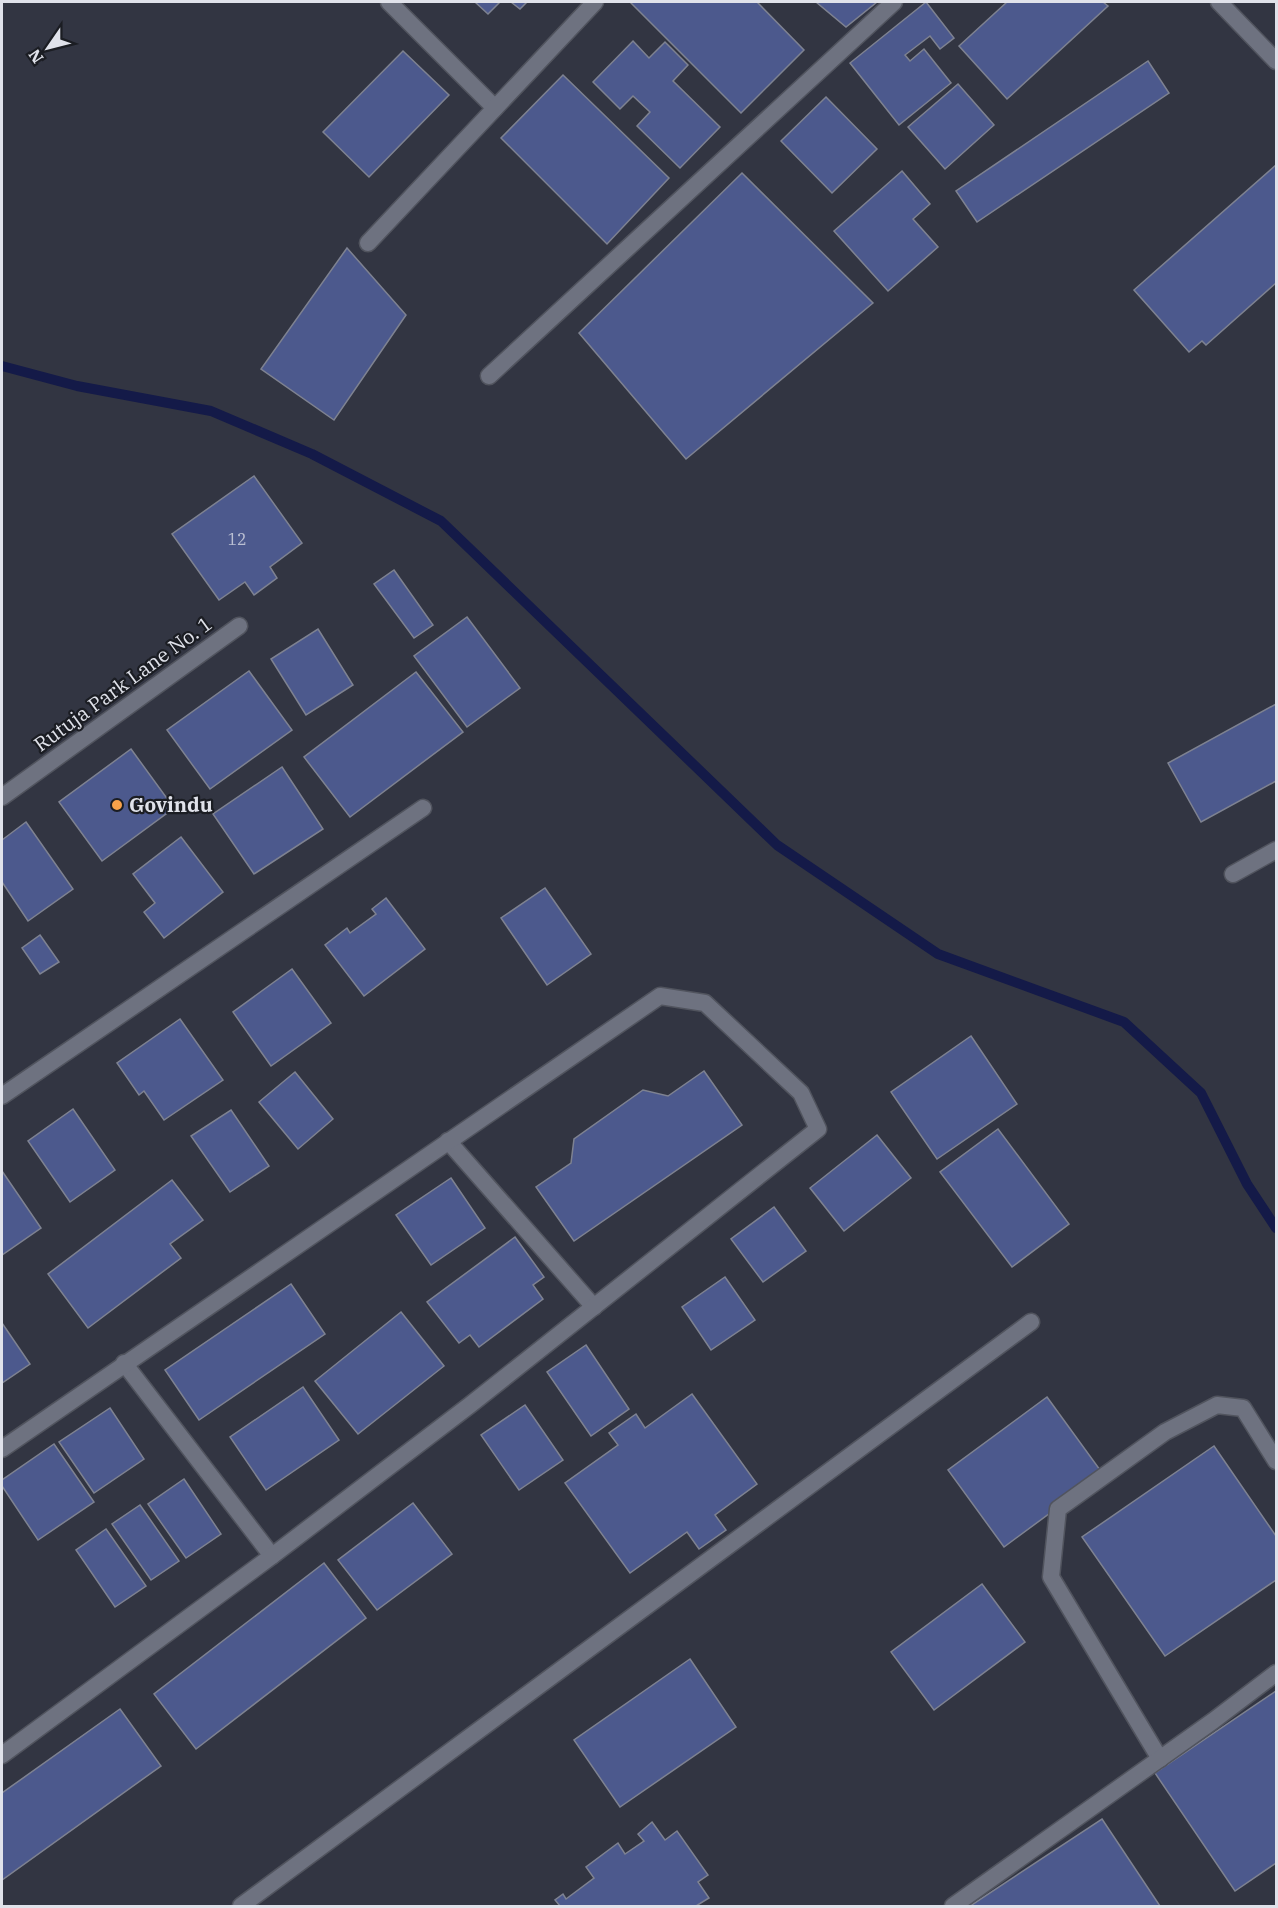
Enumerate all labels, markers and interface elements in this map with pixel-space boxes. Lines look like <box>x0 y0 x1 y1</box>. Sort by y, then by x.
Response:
north arrow <box>18 18 78 78</box>
text: N <box>24 46 48 68</box>
house number: 12 <box>227 529 247 549</box>
street label: Rutuja Park Lane No. 1 <box>28 610 217 757</box>
place label: Govindu <box>129 791 213 818</box>
marker: Govindu <box>110 798 124 812</box>

